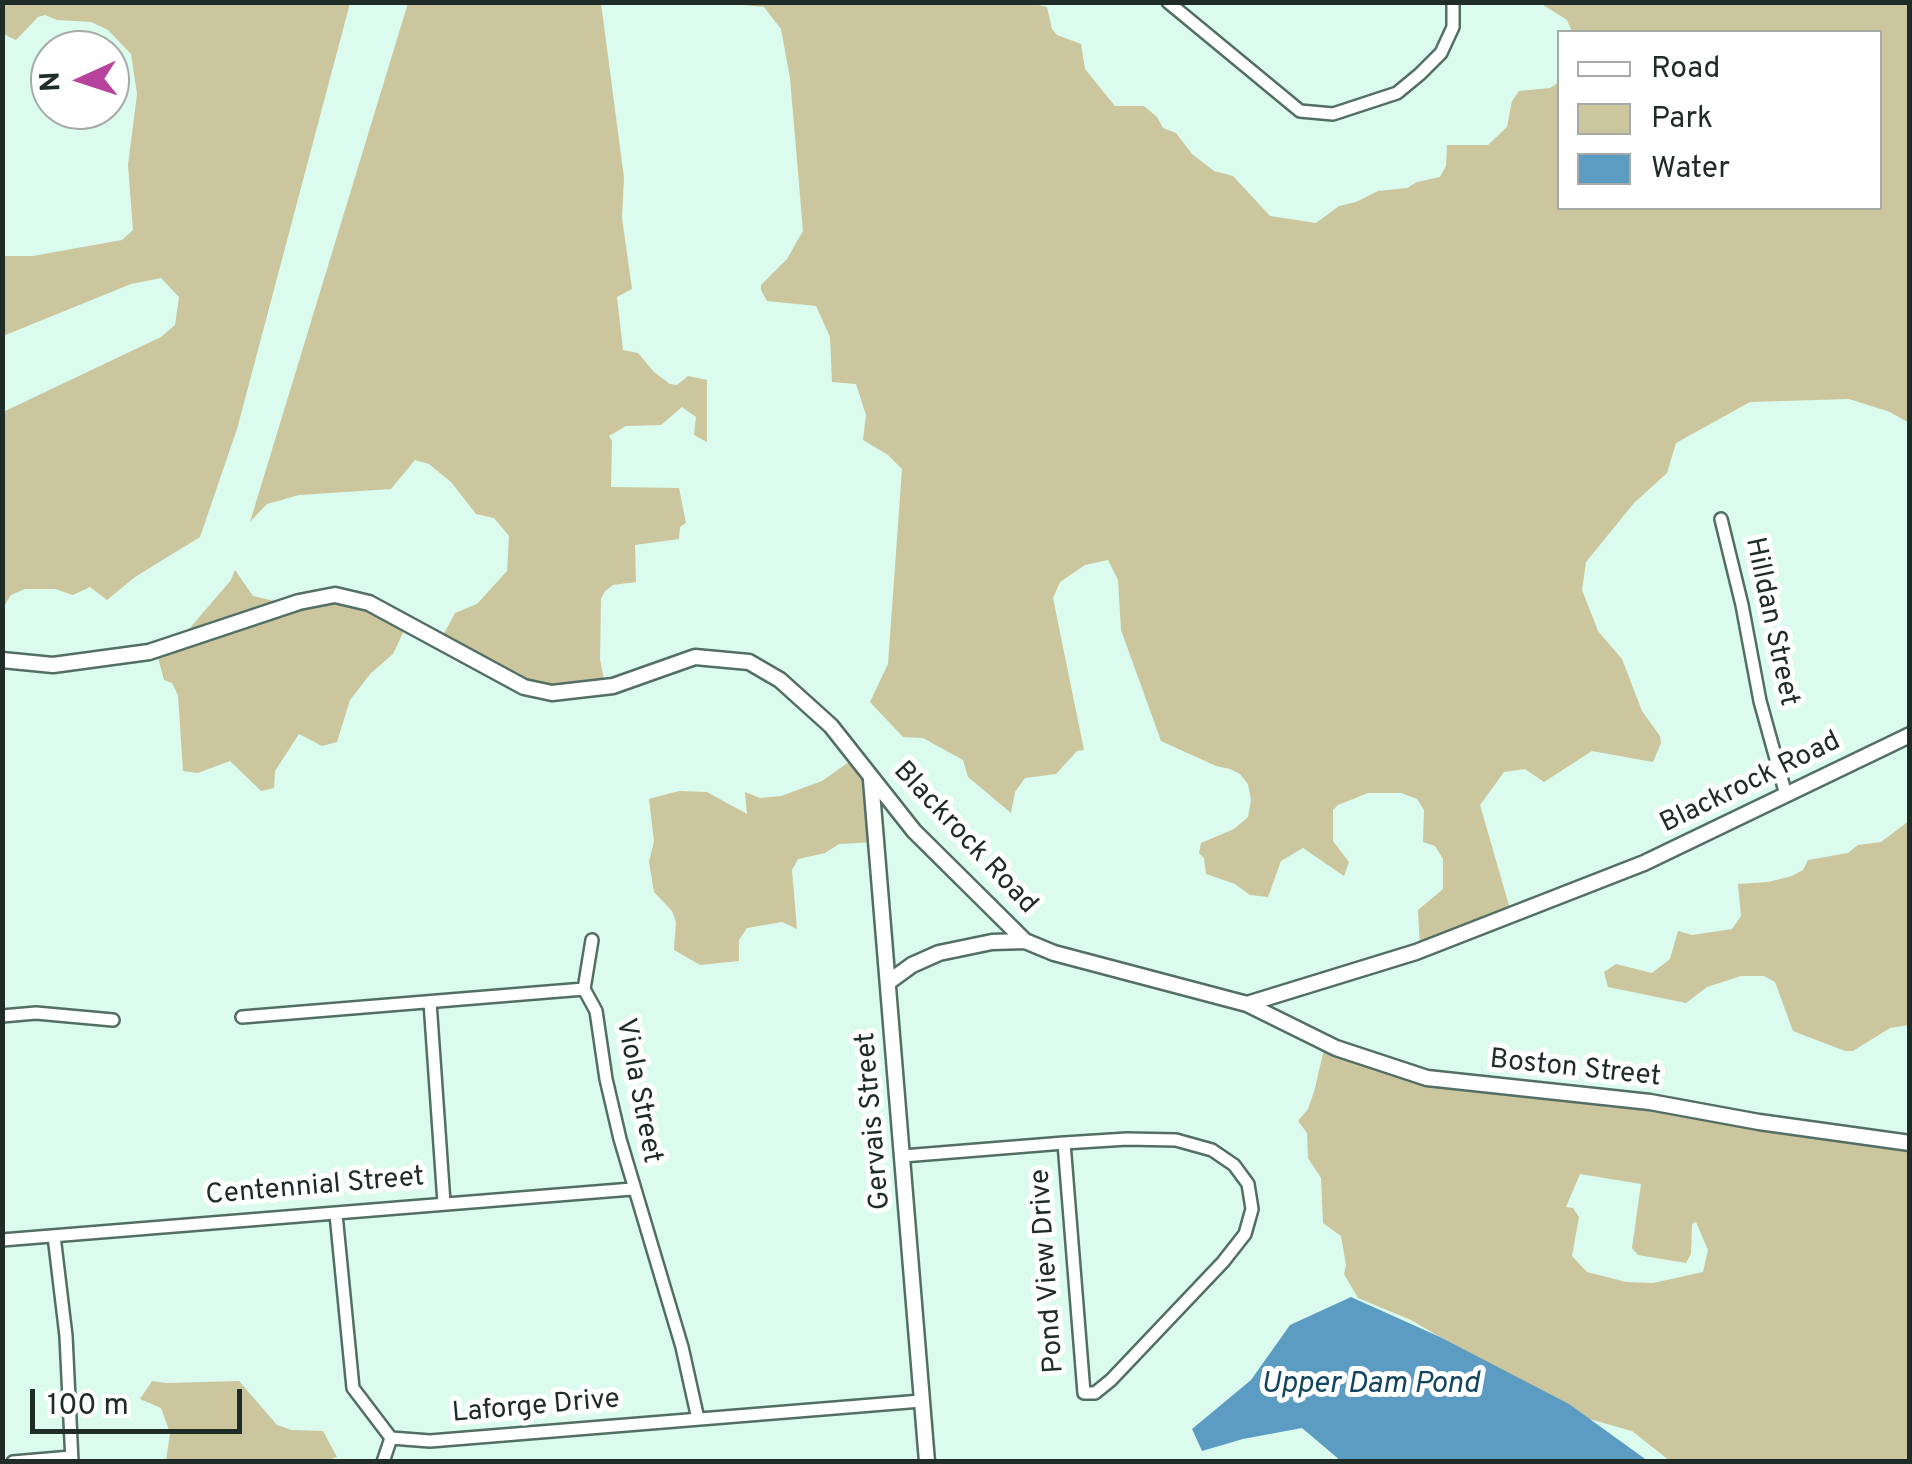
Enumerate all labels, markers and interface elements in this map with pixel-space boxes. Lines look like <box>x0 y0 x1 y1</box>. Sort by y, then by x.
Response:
north arrow <box>30 30 130 130</box>
legend <box>1557 30 1882 210</box>
text: Road <box>1651 51 1720 88</box>
text: N <box>34 70 71 92</box>
text: Park <box>1651 101 1713 138</box>
text: Water <box>1651 151 1730 188</box>
street label: Hilldan Street <box>1736 535 1804 709</box>
street label: Blackrock Road <box>1655 726 1847 842</box>
street label: Blackrock Road <box>885 756 1043 922</box>
street label: Viola Street <box>607 1016 667 1166</box>
street label: Gervais Street <box>850 1031 900 1211</box>
street label: Boston Street <box>1488 1044 1662 1096</box>
street label: Centennial Street <box>204 1162 426 1214</box>
street label: Pond View Drive <box>1025 1168 1073 1374</box>
water label: Upper Dam Pond <box>1261 1368 1479 1404</box>
scale bar <box>35 1369 248 1431</box>
street label: Laforge Drive <box>451 1384 621 1432</box>
text: 100 m <box>47 1388 129 1425</box>

